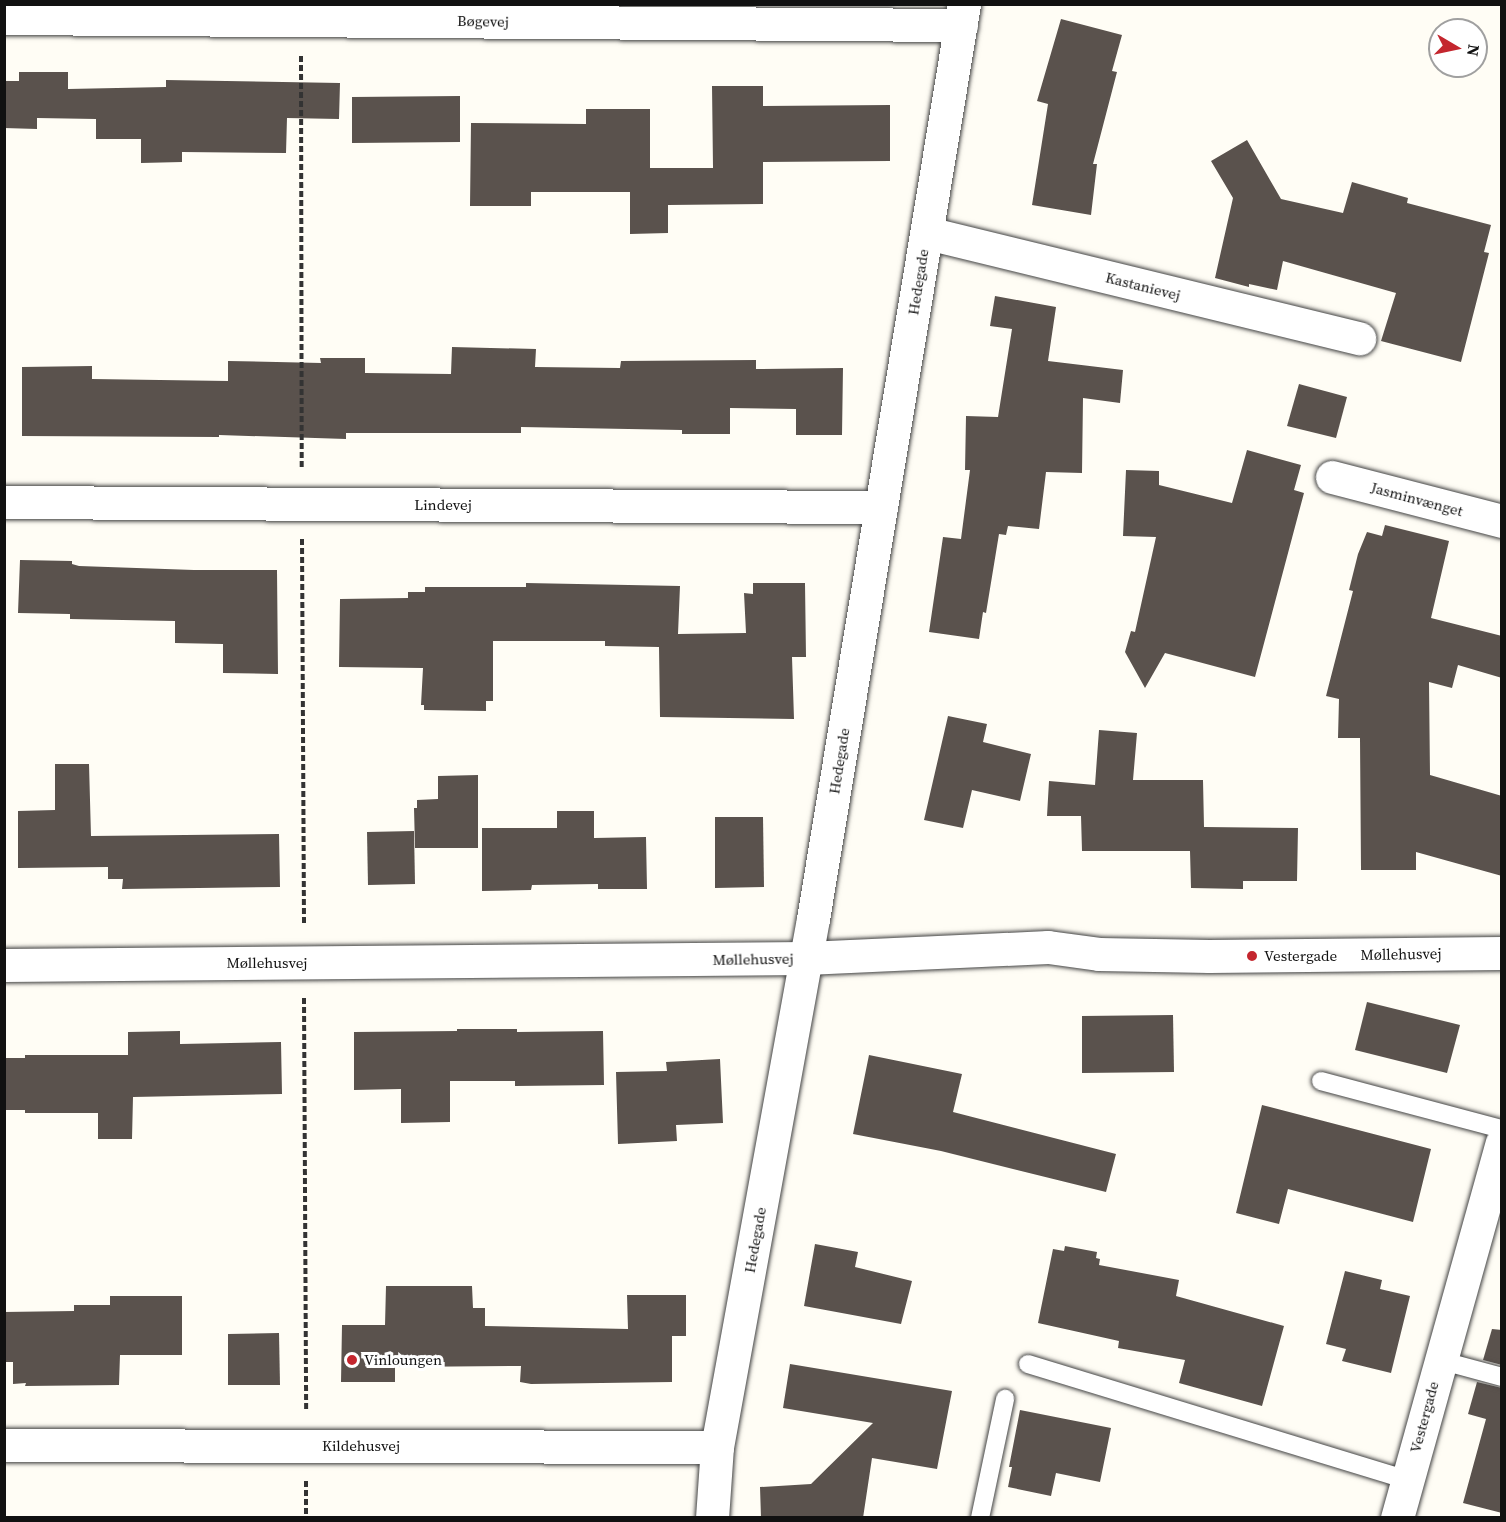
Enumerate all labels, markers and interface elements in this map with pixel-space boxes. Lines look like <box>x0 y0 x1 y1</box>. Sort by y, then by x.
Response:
street label: Bøgevej <box>457 12 509 30</box>
north arrow <box>1428 18 1488 78</box>
text: N <box>1462 43 1486 58</box>
street label: Hedegade <box>904 248 932 316</box>
street label: Kastanievej <box>1104 268 1182 304</box>
street label: Jasminvænget <box>1369 478 1465 520</box>
street label: Lindevej <box>414 496 472 514</box>
street label: Hedegade <box>825 727 853 795</box>
street label: Møllehusvej <box>1360 944 1442 964</box>
place label: Vestergade <box>1264 947 1337 965</box>
street label: Møllehusvej <box>712 949 794 969</box>
marker: Vestergade <box>1245 949 1259 963</box>
street label: Møllehusvej <box>226 954 308 972</box>
street label: Hedegade <box>740 1206 770 1274</box>
place label: Vinloungen <box>364 1351 442 1369</box>
marker: Vinloungen <box>345 1353 359 1367</box>
street label: Vestergade <box>1406 1379 1442 1455</box>
street label: Kildehusvej <box>322 1437 400 1455</box>

